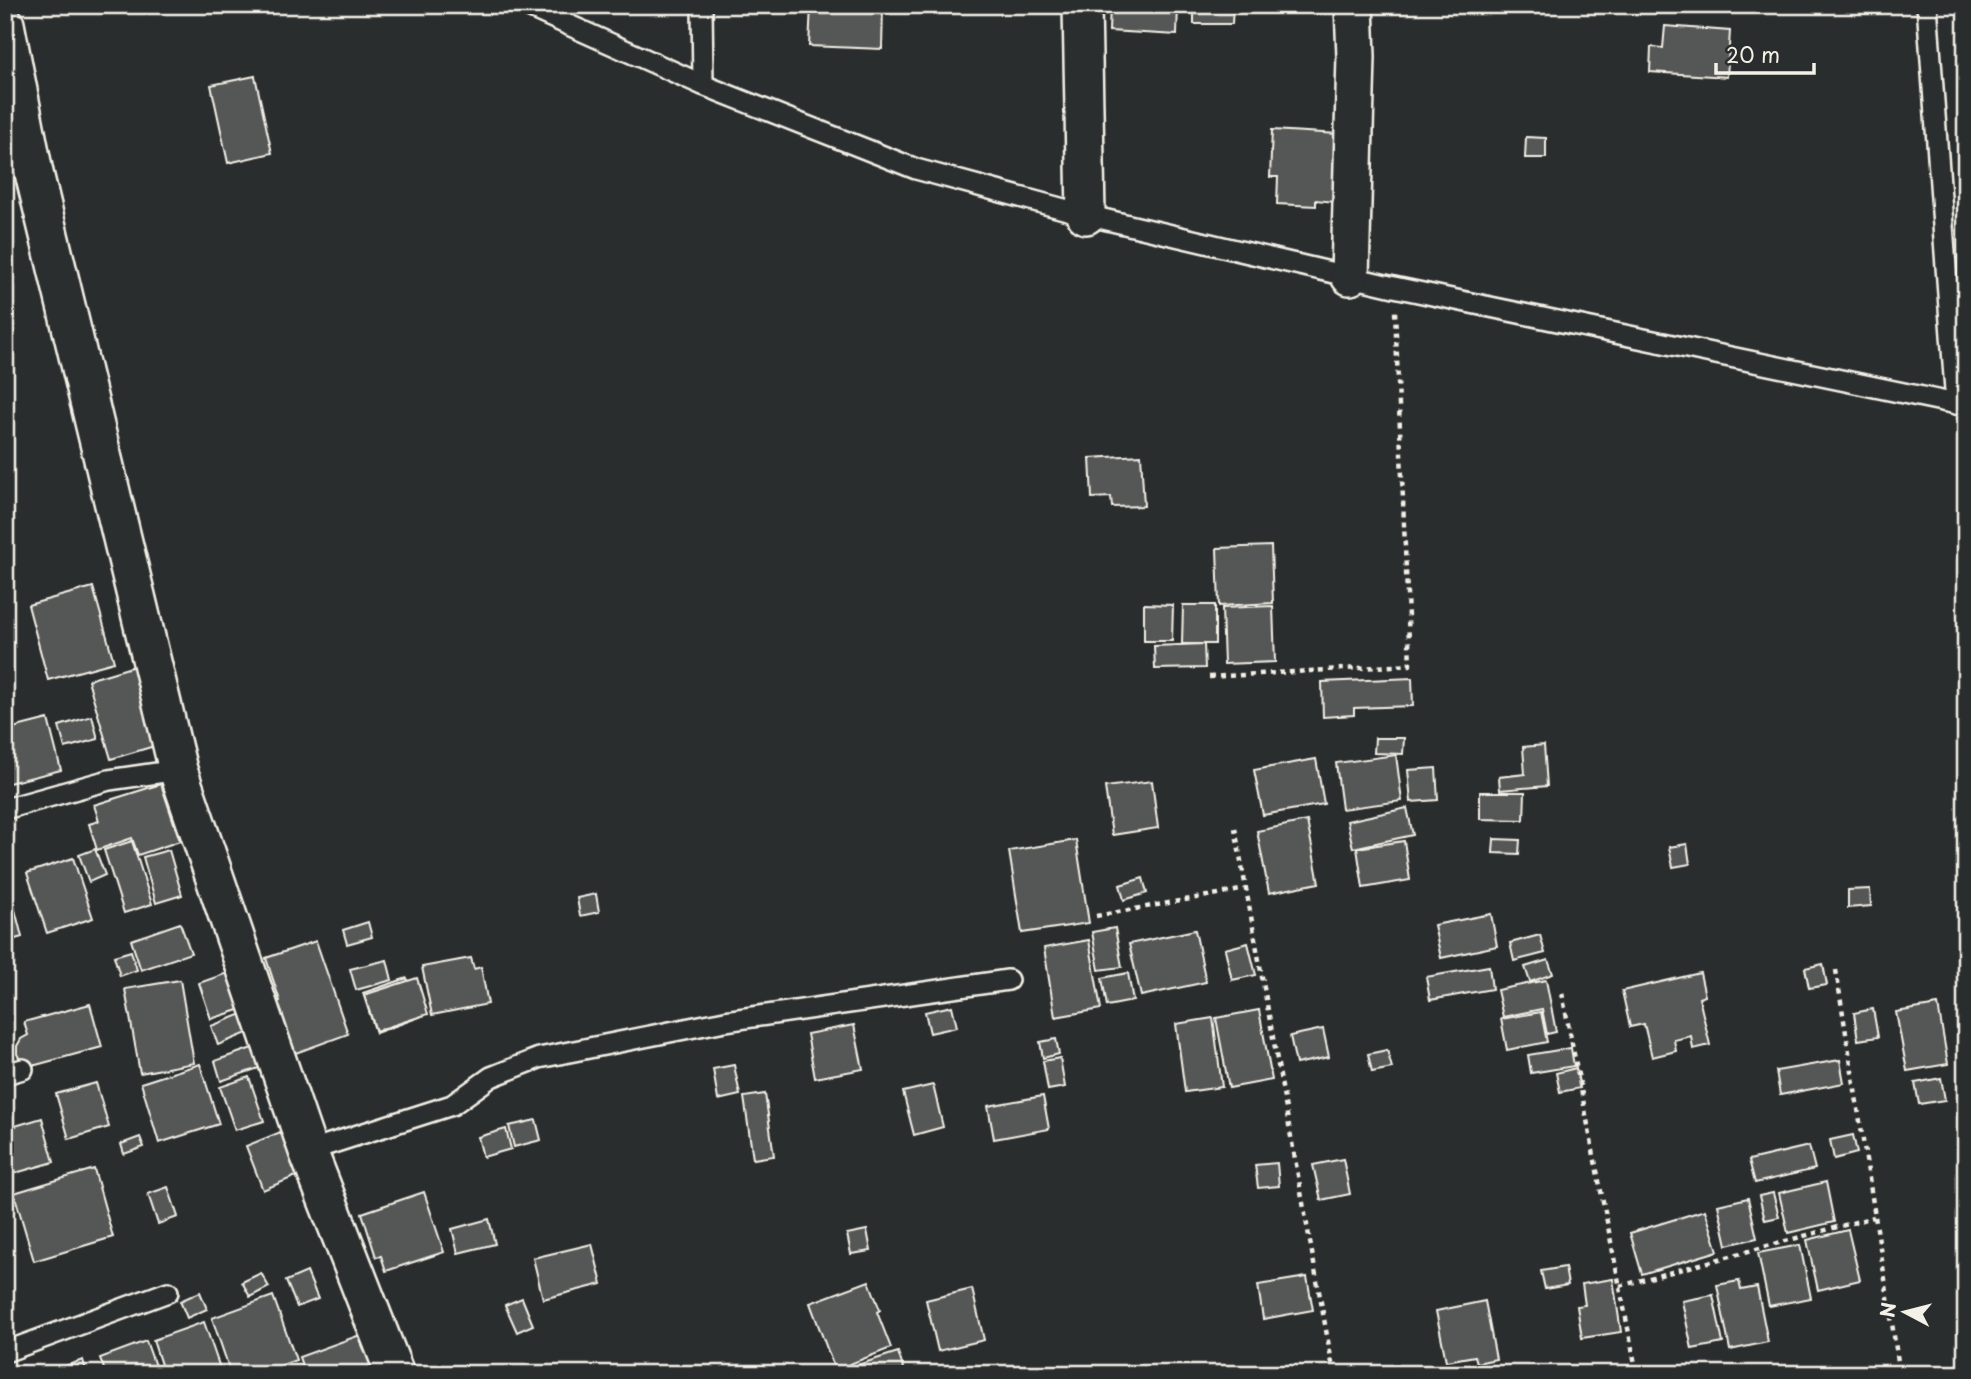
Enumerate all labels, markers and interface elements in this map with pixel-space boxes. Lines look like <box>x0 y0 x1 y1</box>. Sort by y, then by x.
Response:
scale bar <box>1716 32 1814 76</box>
text: 20 m <box>1726 38 1780 70</box>
north arrow <box>1870 1278 1940 1348</box>
text: N <box>1872 1301 1902 1319</box>

